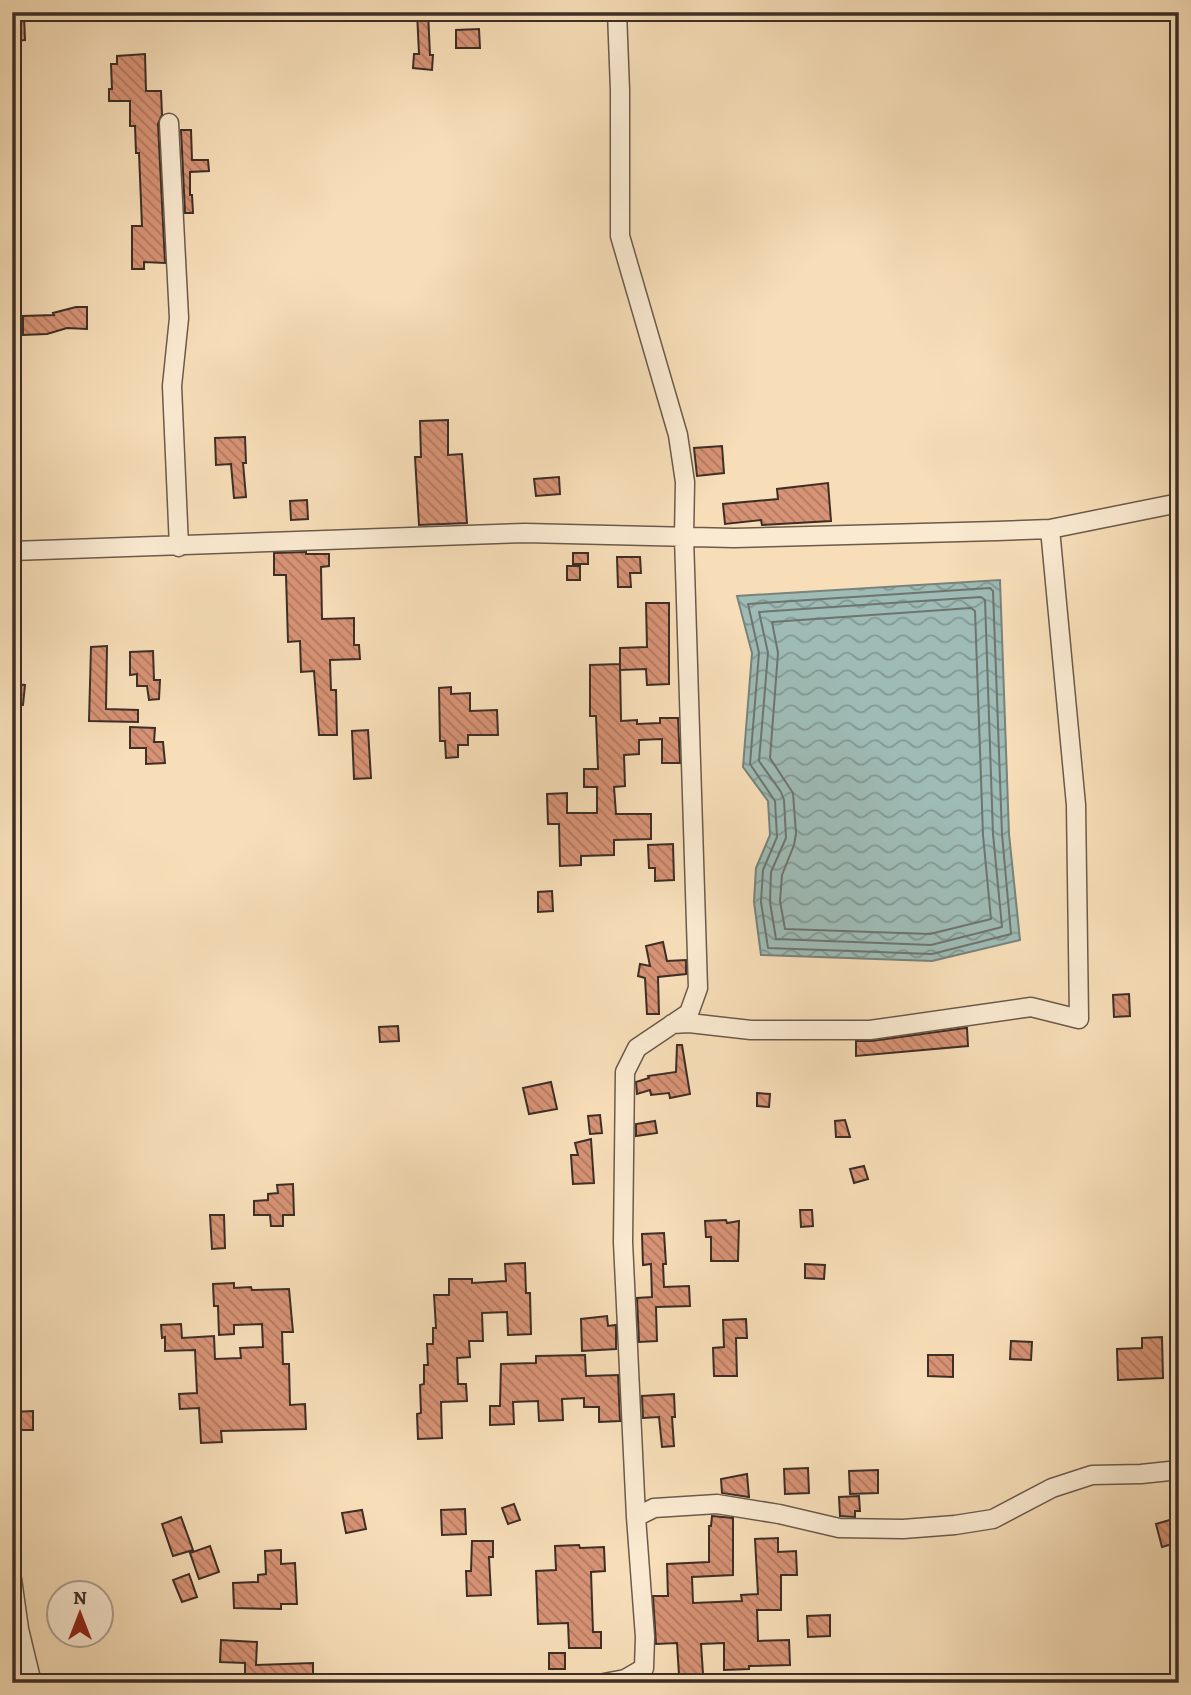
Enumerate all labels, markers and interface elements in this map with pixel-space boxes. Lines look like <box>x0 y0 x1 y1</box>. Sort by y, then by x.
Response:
north arrow <box>46 1580 116 1650</box>
text: N <box>73 1585 87 1611</box>

